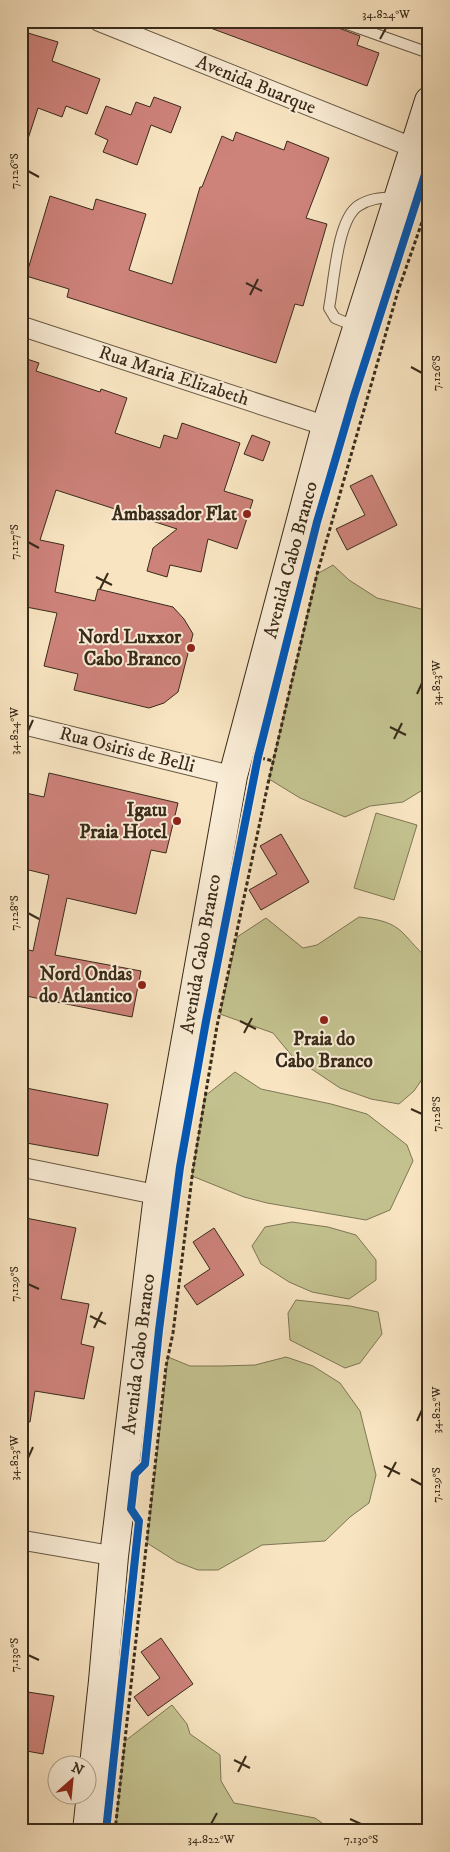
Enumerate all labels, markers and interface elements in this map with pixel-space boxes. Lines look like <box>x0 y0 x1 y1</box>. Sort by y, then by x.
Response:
text: 34.824°W <box>362 7 411 22</box>
street label: Avenida Buarque <box>192 51 319 120</box>
text: 7.126°S <box>7 153 22 189</box>
street label: Rua Maria Elizabeth <box>96 341 252 411</box>
text: 7.126°S <box>429 355 444 391</box>
street label: Avenida Cabo Branco <box>259 479 323 641</box>
place label: Ambassador Flat <box>111 503 238 526</box>
marker: Ambassador Flat <box>241 508 253 520</box>
text: 7.127°S <box>7 524 22 560</box>
place label: Nord Luxxor Cabo Branco <box>78 626 182 671</box>
marker: Nord Luxxor Cabo Branco <box>185 642 197 654</box>
text: 34.823°W <box>429 659 444 706</box>
text: 34.824°W <box>7 706 22 755</box>
street label: Rua Osiris de Belli <box>57 722 197 778</box>
place label: Igatu Praia Hotel <box>79 799 167 844</box>
marker: Igatu Praia Hotel <box>171 815 183 827</box>
street label: Avenida Cabo Branco <box>176 872 226 1036</box>
text: 7.128°S <box>7 895 22 931</box>
place label: Nord Ondas do Atlantico <box>39 963 133 1008</box>
marker: Nord Ondas do Atlantico <box>136 979 148 991</box>
marker: Praia do Cabo Branco <box>318 1014 330 1026</box>
place label: Praia do Cabo Branco <box>275 1028 373 1073</box>
text: 7.128°S <box>429 1096 444 1132</box>
text: 7.129°S <box>7 1266 22 1302</box>
street label: Avenida Cabo Branco <box>118 1272 160 1436</box>
text: 34.822°W <box>429 1385 444 1434</box>
text: 34.823°W <box>7 1434 22 1481</box>
text: 7.129°S <box>429 1467 444 1503</box>
text: 7.130°S <box>7 1638 22 1672</box>
north arrow <box>48 1754 98 1804</box>
text: N <box>68 1759 87 1780</box>
text: 34.822°W <box>187 1832 236 1847</box>
text: 7.130°S <box>344 1832 378 1847</box>

